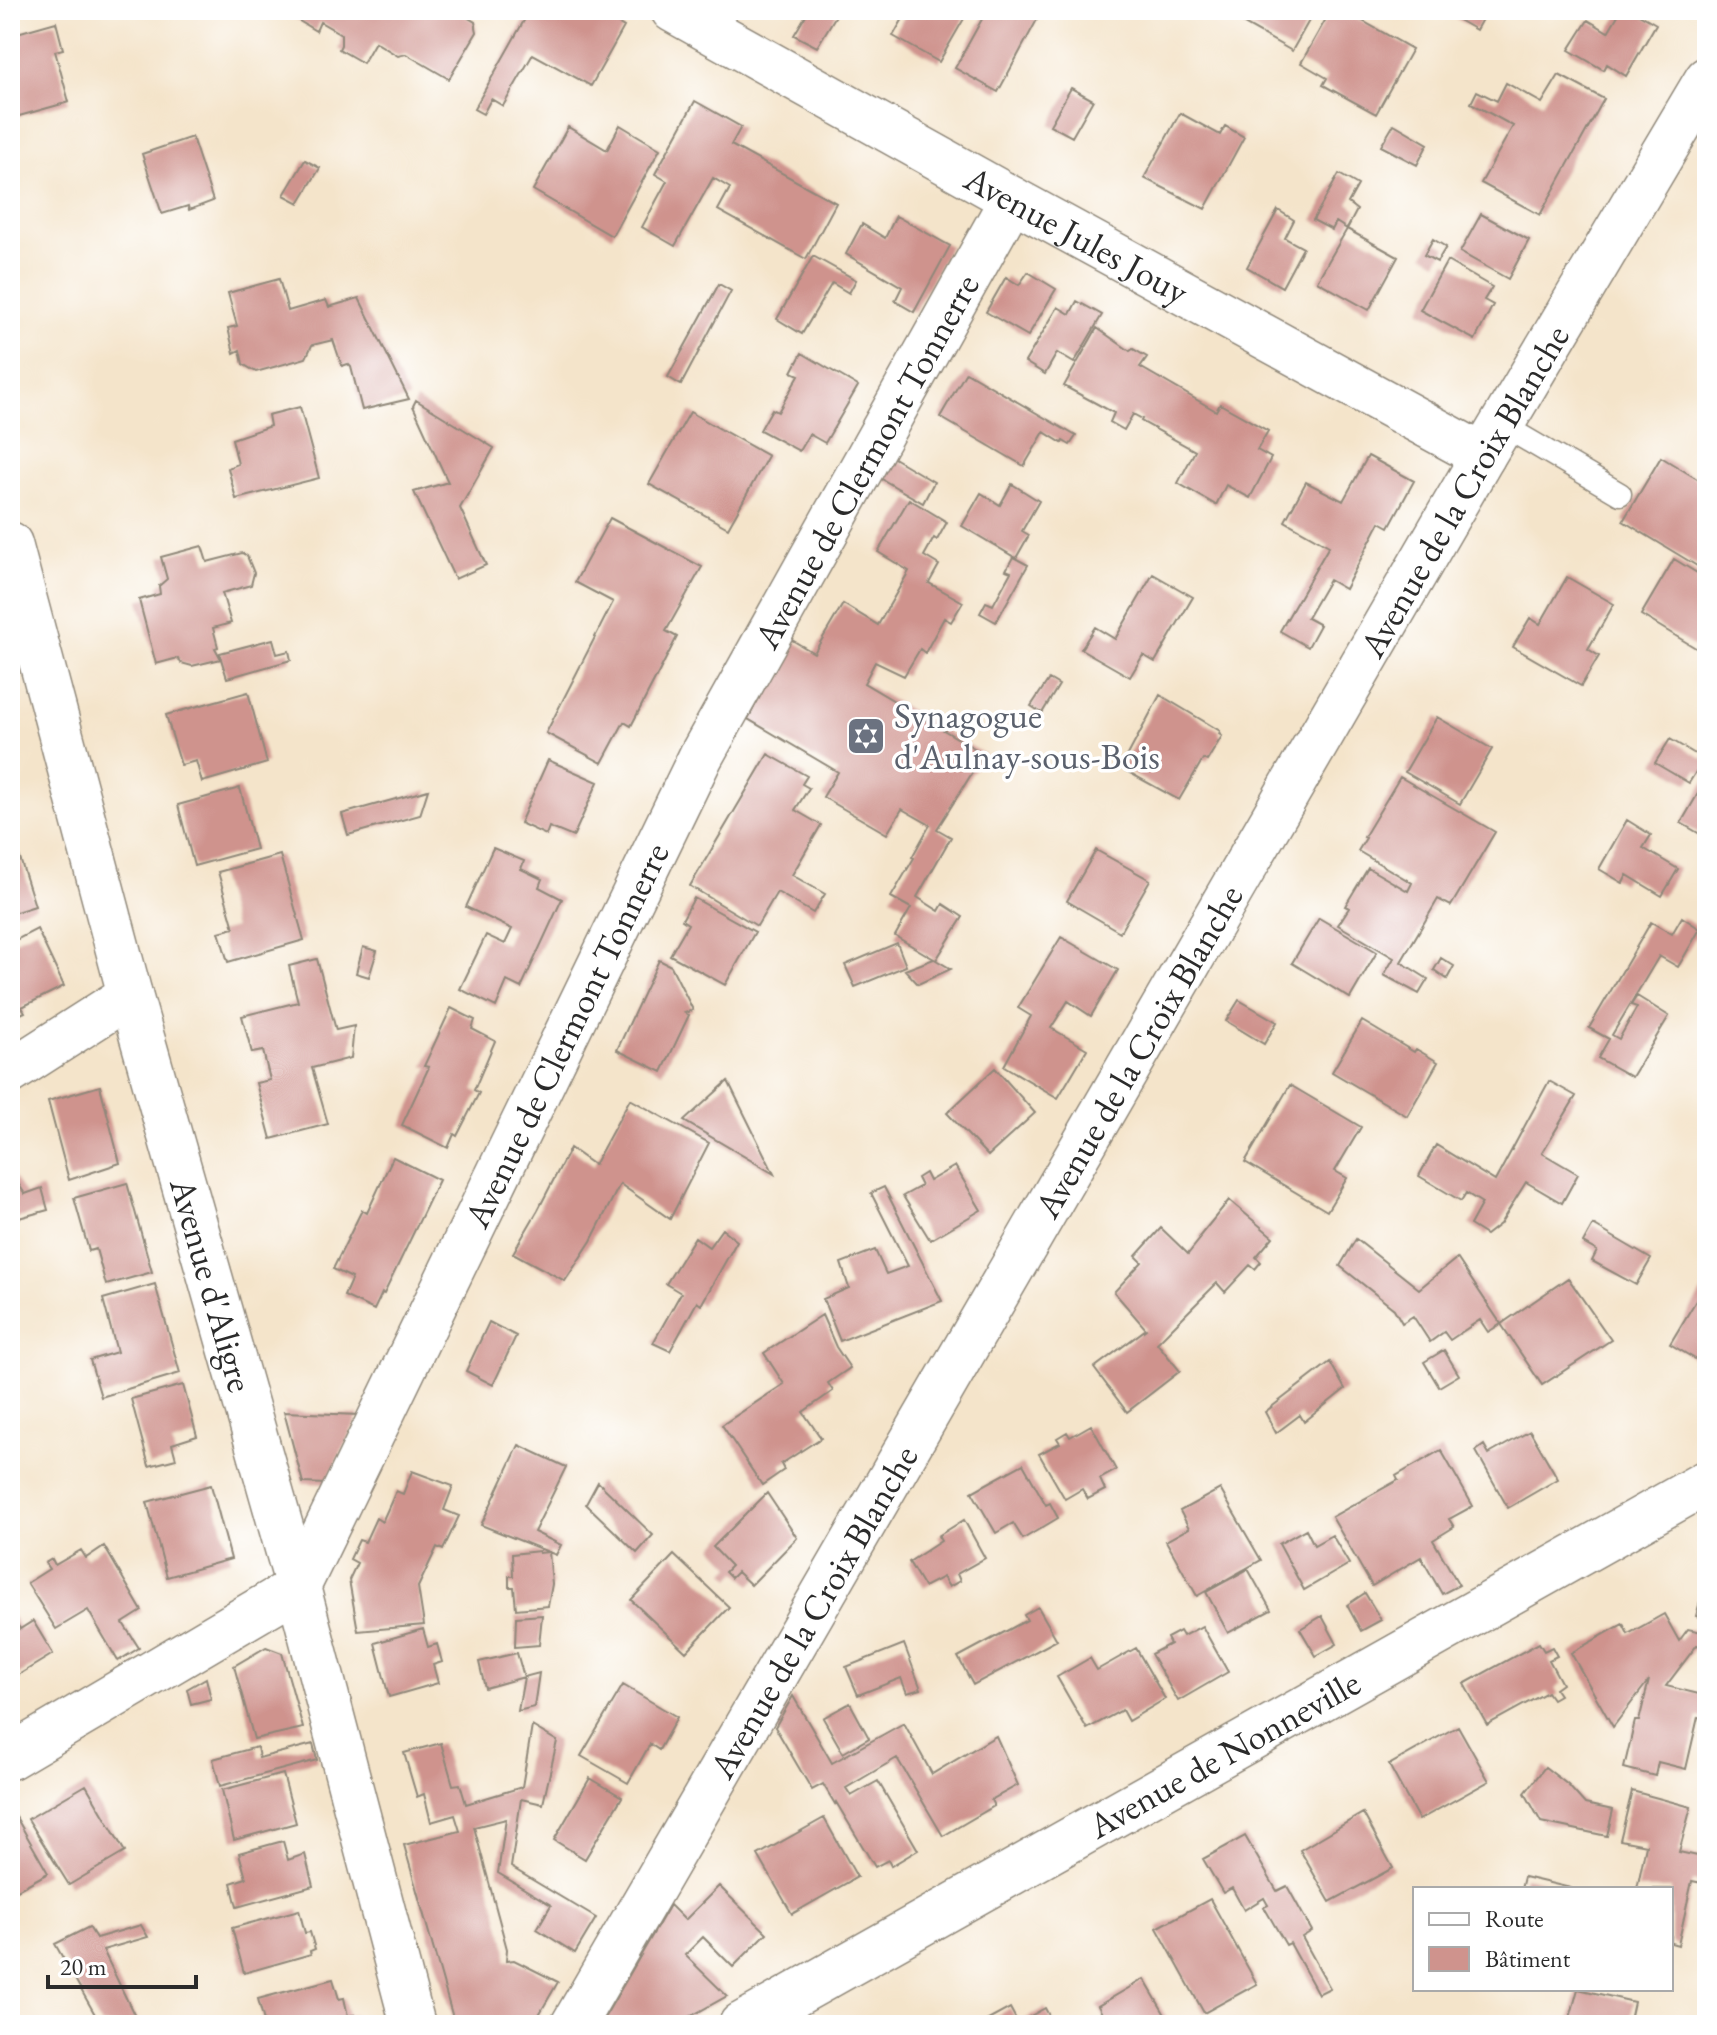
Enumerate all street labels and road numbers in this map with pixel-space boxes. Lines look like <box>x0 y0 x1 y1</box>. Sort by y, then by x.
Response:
street label: Avenue Jules Jouy <box>956 154 1197 315</box>
street label: Avenue de Clermont Tonnerre <box>742 265 990 658</box>
street label: Avenue de la Croix Blanche <box>1348 316 1580 667</box>
street label: Avenue de Clermont Tonnerre <box>453 835 679 1236</box>
street label: Avenue de la Croix Blanche <box>1023 876 1253 1227</box>
street label: Avenue d'Aligre <box>159 1172 264 1397</box>
street label: Avenue de la Croix Blanche <box>698 1437 928 1788</box>
street label: Avenue de Nonneville <box>1079 1659 1368 1850</box>

